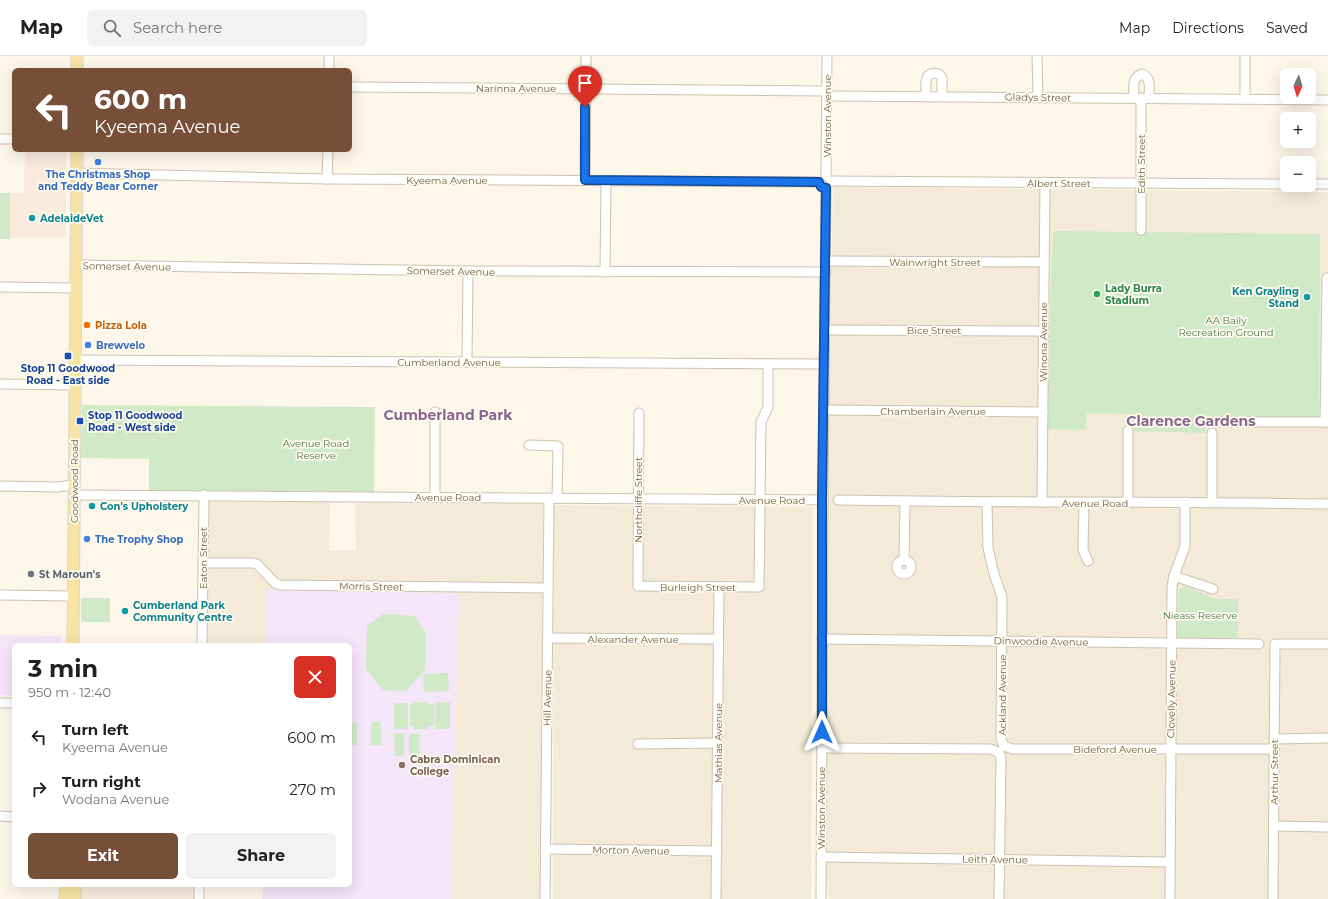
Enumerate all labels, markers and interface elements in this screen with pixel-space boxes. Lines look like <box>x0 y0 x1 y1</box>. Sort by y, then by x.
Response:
search box <box>87 10 367 46</box>
text: Map <box>20 16 63 39</box>
icon: search <box>101 17 123 39</box>
text: Search here <box>133 18 222 37</box>
text: Map <box>1119 19 1150 37</box>
text: Directions <box>1172 19 1244 37</box>
text: Saved <box>1266 19 1308 37</box>
pin <box>568 66 602 107</box>
north arrow <box>1280 68 1316 104</box>
map controls <box>1280 68 1316 192</box>
icon: arrive <box>574 72 596 94</box>
street label: Winston Avenue <box>821 75 834 157</box>
text: 600 m <box>94 82 187 116</box>
street label: Narinna Avenue <box>476 82 556 95</box>
icon: left <box>28 84 80 136</box>
street label: Gladys Street <box>1005 90 1071 105</box>
button: + <box>1280 112 1316 148</box>
text: Kyeema Avenue <box>94 116 240 138</box>
street label: Edith Street <box>1135 134 1148 194</box>
button: − <box>1280 156 1316 192</box>
marker: The Christmas Shop and Teddy Bear Corner <box>93 157 103 167</box>
place label: The Christmas Shop and Teddy Bear Corner <box>38 168 159 193</box>
street label: Kyeema Avenue <box>406 174 488 187</box>
street label: Albert Street <box>1027 177 1091 190</box>
place label: AdelaideVet <box>39 212 104 225</box>
marker: AdelaideVet <box>27 213 37 223</box>
street label: Wainwright Street <box>889 256 981 269</box>
street label: Somerset Avenue <box>83 259 171 274</box>
street label: Somerset Avenue <box>407 264 495 279</box>
place label: Lady Burra Stadium <box>1105 282 1162 307</box>
place label: Ken Grayling Stand <box>1232 285 1299 310</box>
marker: Lady Burra Stadium <box>1092 289 1102 299</box>
marker: Ken Grayling Stand <box>1302 292 1312 302</box>
street label: Winona Avenue <box>1037 302 1050 382</box>
park label: AA Baily Recreation Ground <box>1178 314 1274 339</box>
place label: Pizza Lola <box>95 319 147 332</box>
marker: Pizza Lola <box>82 320 92 330</box>
street label: Bice Street <box>907 324 961 337</box>
place label: Brewvelo <box>96 339 145 352</box>
marker: Brewvelo <box>83 340 93 350</box>
marker: Stop 11 Goodwood Road - East side <box>63 351 73 361</box>
street label: Cumberland Avenue <box>397 356 501 369</box>
place label: Stop 11 Goodwood Road - East side <box>21 362 115 387</box>
street label: Chamberlain Avenue <box>880 405 986 418</box>
district label: Cumberland Park <box>384 406 513 424</box>
place label: Stop 11 Goodwood Road - West side <box>88 409 183 434</box>
district label: Clarence Gardens <box>1126 412 1256 430</box>
marker: Stop 11 Goodwood Road - West side <box>75 416 85 426</box>
park label: Avenue Road Reserve <box>283 437 349 462</box>
street label: Goodwood Road <box>68 439 81 523</box>
street label: Northcliffe Street <box>632 457 645 543</box>
street label: Avenue Road <box>415 491 481 504</box>
street label: Avenue Road <box>739 494 805 507</box>
street label: Avenue Road <box>1062 497 1128 510</box>
place label: Con's Upholstery <box>100 500 189 513</box>
marker: Con's Upholstery <box>87 501 97 511</box>
street label: Eaton Street <box>197 527 210 589</box>
place label: The Trophy Shop <box>95 533 184 546</box>
marker: The Trophy Shop <box>82 534 92 544</box>
place label: St Maroun's <box>39 568 101 581</box>
marker: St Maroun's <box>26 569 36 579</box>
street label: Morris Street <box>339 579 403 594</box>
street label: Burleigh Street <box>660 581 736 594</box>
place label: Cumberland Park Community Centre <box>133 599 232 624</box>
marker: Cumberland Park Community Centre <box>120 606 130 616</box>
park label: Nieass Reserve <box>1163 609 1237 622</box>
street label: Alexander Avenue <box>588 633 678 646</box>
street label: Dinwoodie Avenue <box>994 634 1088 649</box>
text: 3 min <box>28 654 98 683</box>
street label: Ackland Avenue <box>996 654 1009 736</box>
button: close <box>294 656 336 698</box>
street label: Clovelly Avenue <box>1164 660 1179 738</box>
street label: Hill Avenue <box>541 670 554 726</box>
text: 950 m · 12:40 <box>28 684 111 700</box>
street label: Mathias Avenue <box>712 703 725 783</box>
position arrow <box>801 711 843 753</box>
text: Turn left <box>62 720 129 739</box>
icon: left <box>28 726 50 748</box>
text: 600 m <box>287 728 336 747</box>
text: Kyeema Avenue <box>62 739 168 755</box>
street label: Arthur Street <box>1268 739 1281 805</box>
street label: Bideford Avenue <box>1073 743 1157 756</box>
place label: Cabra Dominican College <box>410 753 501 778</box>
marker: Cabra Dominican College <box>397 760 407 770</box>
street label: Winston Avenue <box>815 767 828 849</box>
text: Turn right <box>62 772 141 791</box>
icon: right <box>28 778 50 800</box>
text: 270 m <box>289 780 336 799</box>
text: Wodana Avenue <box>62 791 169 807</box>
button: Exit <box>28 833 178 879</box>
button: Share <box>186 833 336 879</box>
street label: Morton Avenue <box>592 843 670 858</box>
street label: Leith Avenue <box>962 852 1028 867</box>

